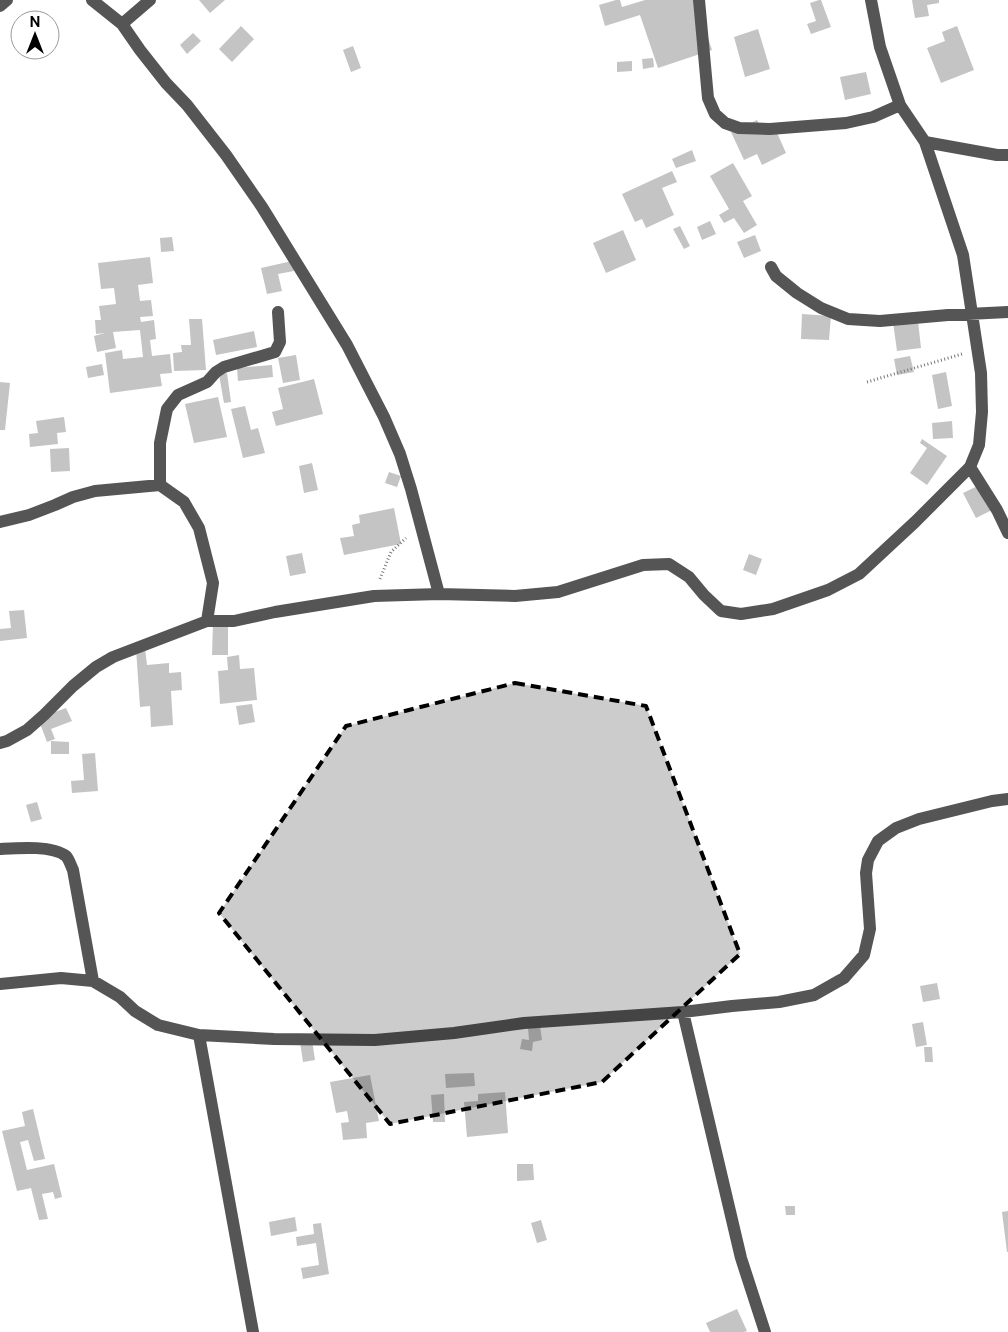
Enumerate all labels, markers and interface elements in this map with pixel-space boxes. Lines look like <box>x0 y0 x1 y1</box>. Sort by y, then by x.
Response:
north arrow <box>10 10 60 60</box>
text: N <box>30 14 40 30</box>

